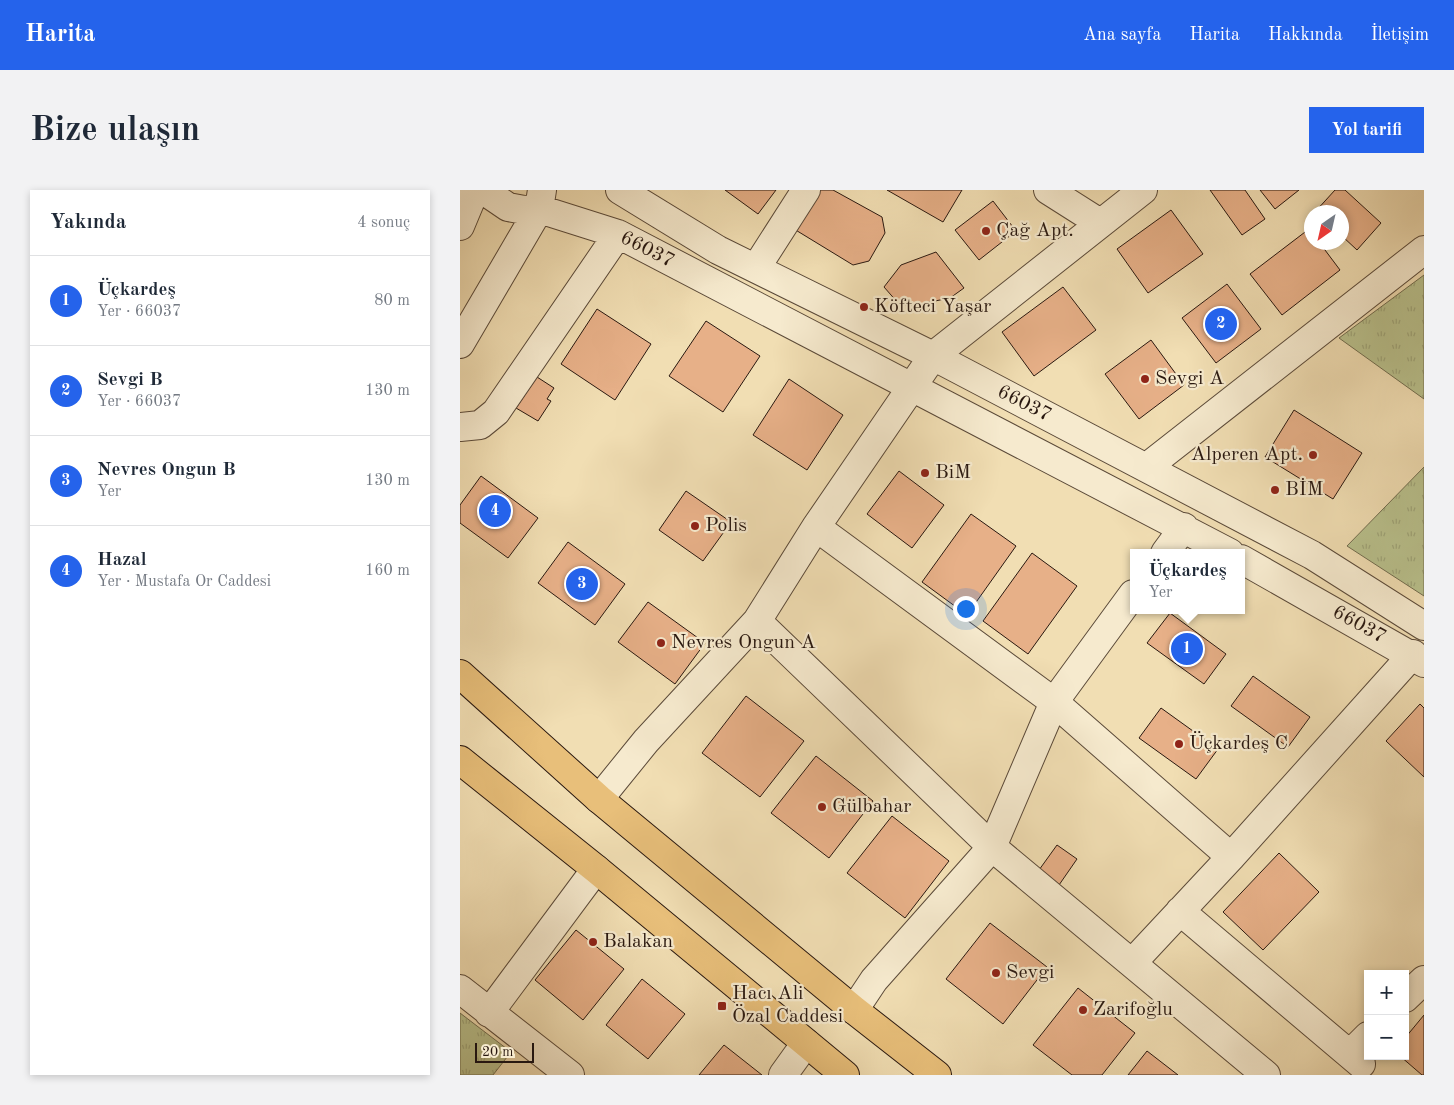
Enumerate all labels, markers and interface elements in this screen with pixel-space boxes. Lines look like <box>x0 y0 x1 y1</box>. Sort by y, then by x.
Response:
text: Harita <box>25 23 95 47</box>
text: Ana sayfa <box>1083 26 1161 44</box>
text: Harita <box>1189 26 1240 44</box>
text: Hakkında <box>1268 26 1343 44</box>
text: İletişim <box>1371 26 1429 44</box>
button: Yol tarifi <box>1309 107 1424 153</box>
text: Bize ulaşın <box>30 113 200 148</box>
north arrow <box>1304 205 1349 250</box>
text: Yakında <box>50 212 126 233</box>
text: 4 sonuç <box>357 215 410 231</box>
place label: Çağ Apt. <box>996 221 1074 241</box>
marker: Çağ Apt. <box>980 225 992 237</box>
street label: 66037 <box>617 228 677 272</box>
text: Üçkardeş <box>97 281 176 300</box>
text: 1 <box>61 293 71 309</box>
text: 80 m <box>374 293 410 309</box>
place label: Köfteci Yaşar <box>874 297 991 317</box>
marker: Köfteci Yaşar <box>858 301 870 313</box>
text: Yer · 66037 <box>97 304 181 320</box>
pin: 2 <box>1205 305 1237 343</box>
place label: Sevgi A <box>1155 369 1224 389</box>
text: Sevgi B <box>97 371 163 390</box>
marker: Sevgi A <box>1139 373 1151 385</box>
street label: 66037 <box>994 382 1054 426</box>
text: 2 <box>61 383 71 399</box>
text: 130 m <box>365 383 410 399</box>
text: Yer · 66037 <box>97 394 181 410</box>
place label: Alperen Apt. <box>1191 445 1303 465</box>
marker: Alperen Apt. <box>1307 449 1319 461</box>
text: Nevres Ongun B <box>97 461 236 480</box>
place label: BiM <box>935 463 971 483</box>
marker: BiM <box>919 467 931 479</box>
text: 3 <box>61 473 71 489</box>
text: 130 m <box>365 473 410 489</box>
place label: BİM <box>1285 478 1323 500</box>
text: Yer <box>97 484 121 500</box>
marker: BİM <box>1269 484 1281 496</box>
pin: 4 <box>479 492 511 530</box>
place label: Polis <box>705 516 747 536</box>
marker: Polis <box>689 520 701 532</box>
popup <box>1130 549 1245 614</box>
text: Hazal <box>97 551 147 570</box>
text: Üçkardeş <box>1148 562 1227 581</box>
text: 4 <box>61 563 71 579</box>
text: 160 m <box>365 563 410 579</box>
pin: 3 <box>566 565 598 603</box>
text: Yer · Mustafa Or Caddesi <box>97 574 271 590</box>
text: Yer <box>1148 585 1173 601</box>
your location <box>953 596 979 622</box>
street label: 66037 <box>1329 602 1389 648</box>
pin: 1 <box>1171 630 1203 668</box>
place label: Nevres Ongun A <box>671 633 816 653</box>
marker: Nevres Ongun A <box>655 637 667 649</box>
place label: Üçkardeş C <box>1189 731 1288 754</box>
marker: Üçkardeş C <box>1173 738 1185 750</box>
place label: Gülbahar <box>832 797 912 817</box>
marker: Gülbahar <box>816 801 828 813</box>
place label: Balakan <box>603 932 673 952</box>
marker: Balakan <box>587 936 599 948</box>
place label: Sevgi <box>1006 963 1054 983</box>
marker: Sevgi <box>990 967 1002 979</box>
map controls <box>1364 970 1409 1060</box>
button: + <box>1364 970 1409 1015</box>
place label: Hacı Ali Özal Caddesi <box>732 984 843 1027</box>
marker: Hacı Ali Özal Caddesi <box>716 1000 728 1012</box>
place label: Zarifoğlu <box>1093 1000 1173 1020</box>
marker: Zarifoğlu <box>1077 1004 1089 1016</box>
button: − <box>1364 1015 1409 1060</box>
scale bar <box>475 1040 534 1063</box>
text: 20 m <box>482 1045 513 1059</box>

